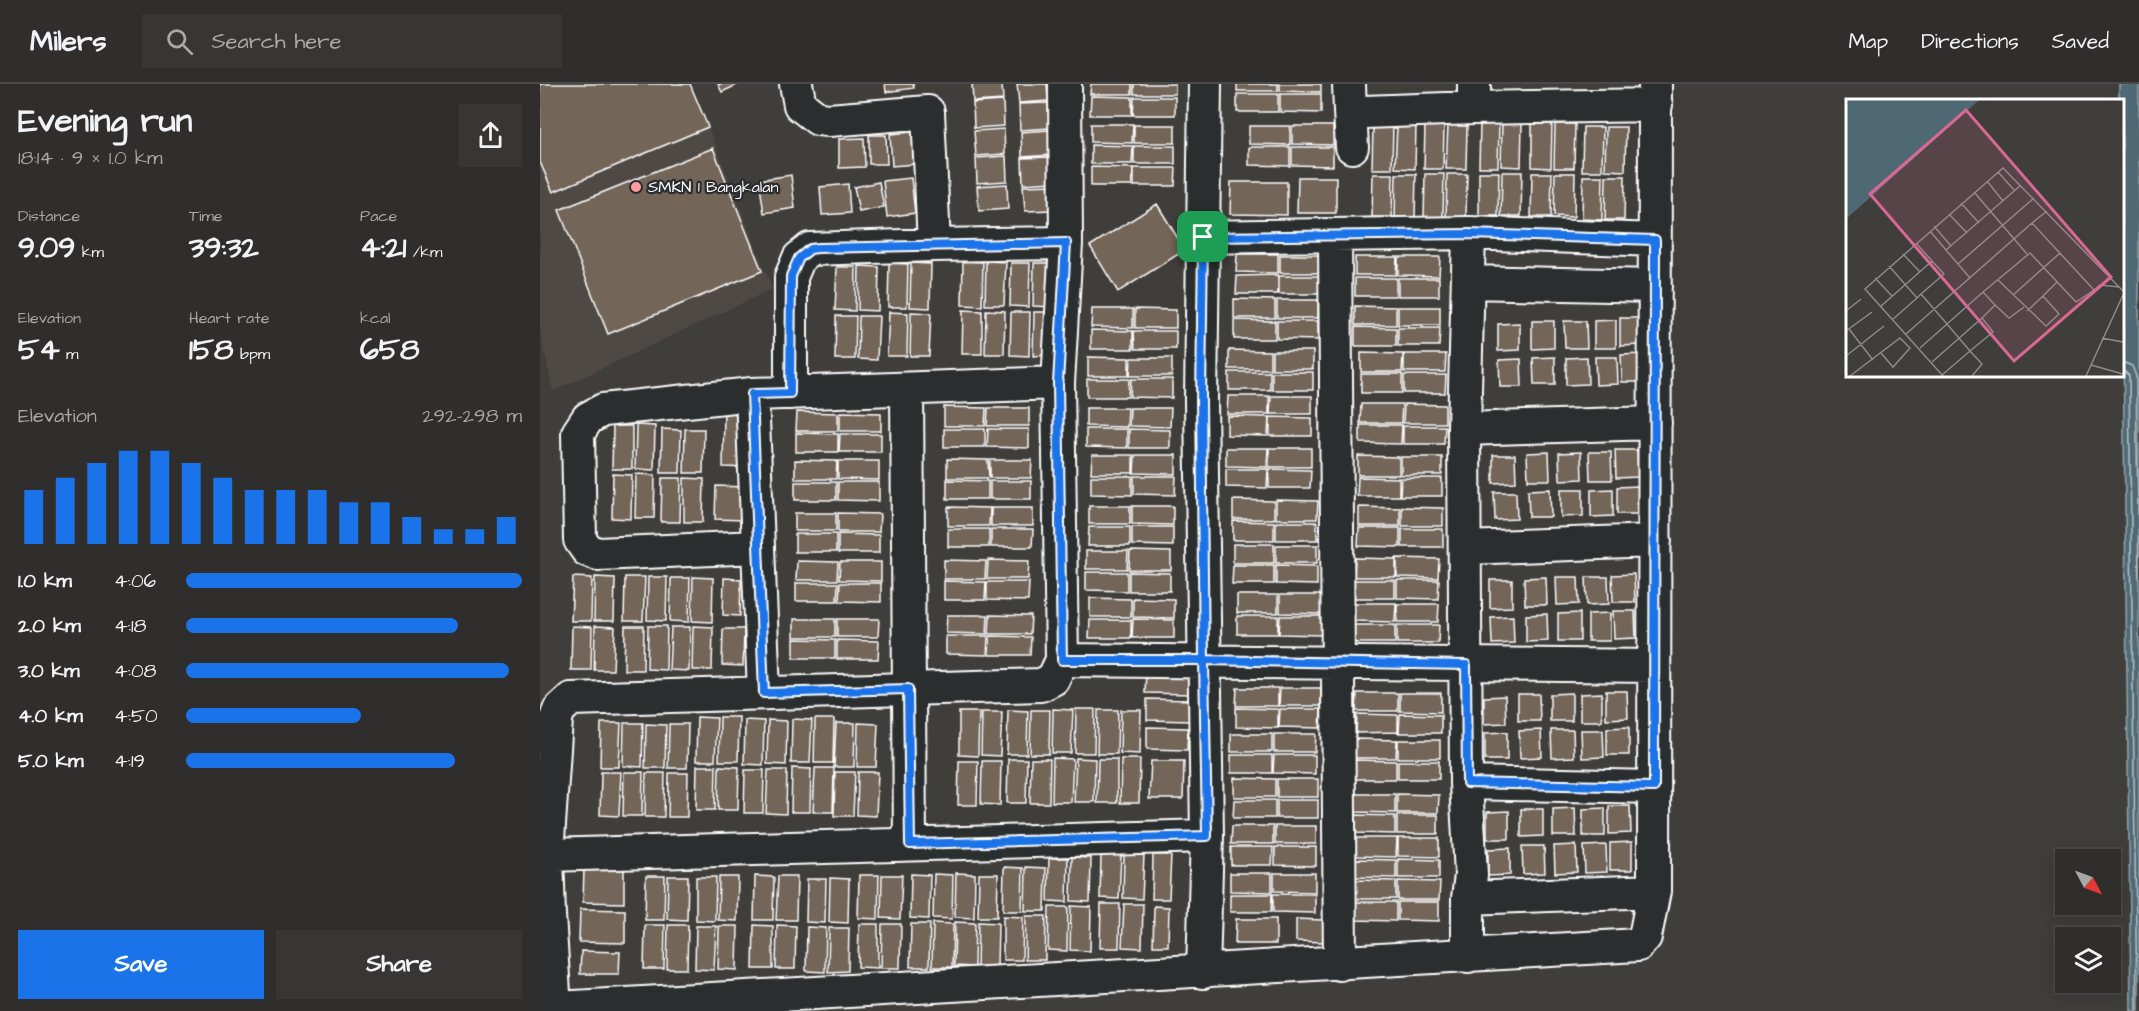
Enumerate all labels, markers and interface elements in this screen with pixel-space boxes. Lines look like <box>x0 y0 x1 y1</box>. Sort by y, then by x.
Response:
search box <box>142 14 562 68</box>
text: Milers <box>30 22 106 61</box>
icon: search <box>163 25 196 58</box>
text: Search here <box>211 26 341 57</box>
text: Map <box>1848 27 1888 56</box>
text: Directions <box>1921 27 2019 56</box>
text: Saved <box>2052 27 2109 56</box>
text: Evening run <box>18 98 192 144</box>
inset map <box>1846 99 2124 376</box>
button: share <box>459 104 522 167</box>
text: 18:14 · 9 × 1.0 km <box>18 144 163 172</box>
place label: SMKN 1 Bangkalan <box>648 176 778 199</box>
marker: SMKN 1 Bangkalan <box>629 180 643 194</box>
text: Distance <box>18 205 80 227</box>
text: Time <box>189 205 223 227</box>
text: Pace <box>360 205 397 227</box>
pin <box>1177 211 1228 262</box>
icon: arrive <box>1186 220 1219 253</box>
text: 9.09 <box>18 227 75 269</box>
text: 39:32 <box>189 227 259 269</box>
text: 4:21 <box>360 227 406 269</box>
text: km <box>75 241 104 263</box>
text: /km <box>406 241 442 263</box>
text: Elevation <box>18 307 81 329</box>
text: Heart rate <box>189 307 269 329</box>
text: kcal <box>360 307 391 329</box>
text: 54 <box>18 329 60 371</box>
text: 158 <box>189 329 234 371</box>
text: 658 <box>360 329 420 371</box>
text: m <box>60 343 79 365</box>
text: bpm <box>234 343 270 365</box>
text: Elevation <box>18 402 97 430</box>
text: 292–298 m <box>422 402 522 430</box>
text: 1.0 km <box>18 567 72 595</box>
text: 4:06 <box>114 567 156 595</box>
text: 2.0 km <box>18 612 81 640</box>
text: 4:18 <box>114 612 146 640</box>
text: 3.0 km <box>18 657 79 685</box>
text: 4:08 <box>114 657 157 685</box>
text: 4.0 km <box>18 702 83 730</box>
text: 4:50 <box>114 702 158 730</box>
text: 5.0 km <box>18 747 83 775</box>
text: 4:19 <box>114 747 145 775</box>
north arrow <box>2055 849 2121 915</box>
map controls <box>2055 849 2121 993</box>
button: layers <box>2055 927 2121 993</box>
button: Save <box>18 930 264 999</box>
button: Share <box>276 930 522 999</box>

